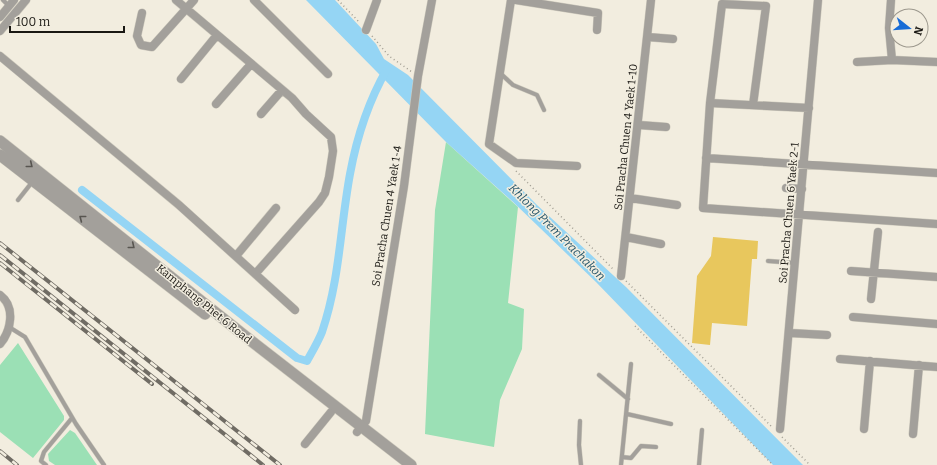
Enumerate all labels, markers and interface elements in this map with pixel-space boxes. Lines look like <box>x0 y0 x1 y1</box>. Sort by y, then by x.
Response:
scale bar <box>10 8 124 34</box>
north arrow <box>889 8 929 48</box>
text: 100 m <box>16 15 51 29</box>
text: N <box>910 25 926 37</box>
street label: Soi Pracha Chuen 4 Yaek 1-10 <box>612 63 640 211</box>
street label: Soi Pracha Chuen 6 Yaek 2-1 <box>776 141 802 284</box>
street label: Soi Pracha Chuen 4 Yaek 1-4 <box>369 144 405 287</box>
one-way arrow <box>26 160 33 167</box>
water label: Khlong Prem Prachakon <box>506 181 608 283</box>
one-way arrow <box>79 216 86 223</box>
one-way arrow <box>128 241 135 248</box>
street label: Kamphang Phet 6 Road <box>154 262 255 347</box>

